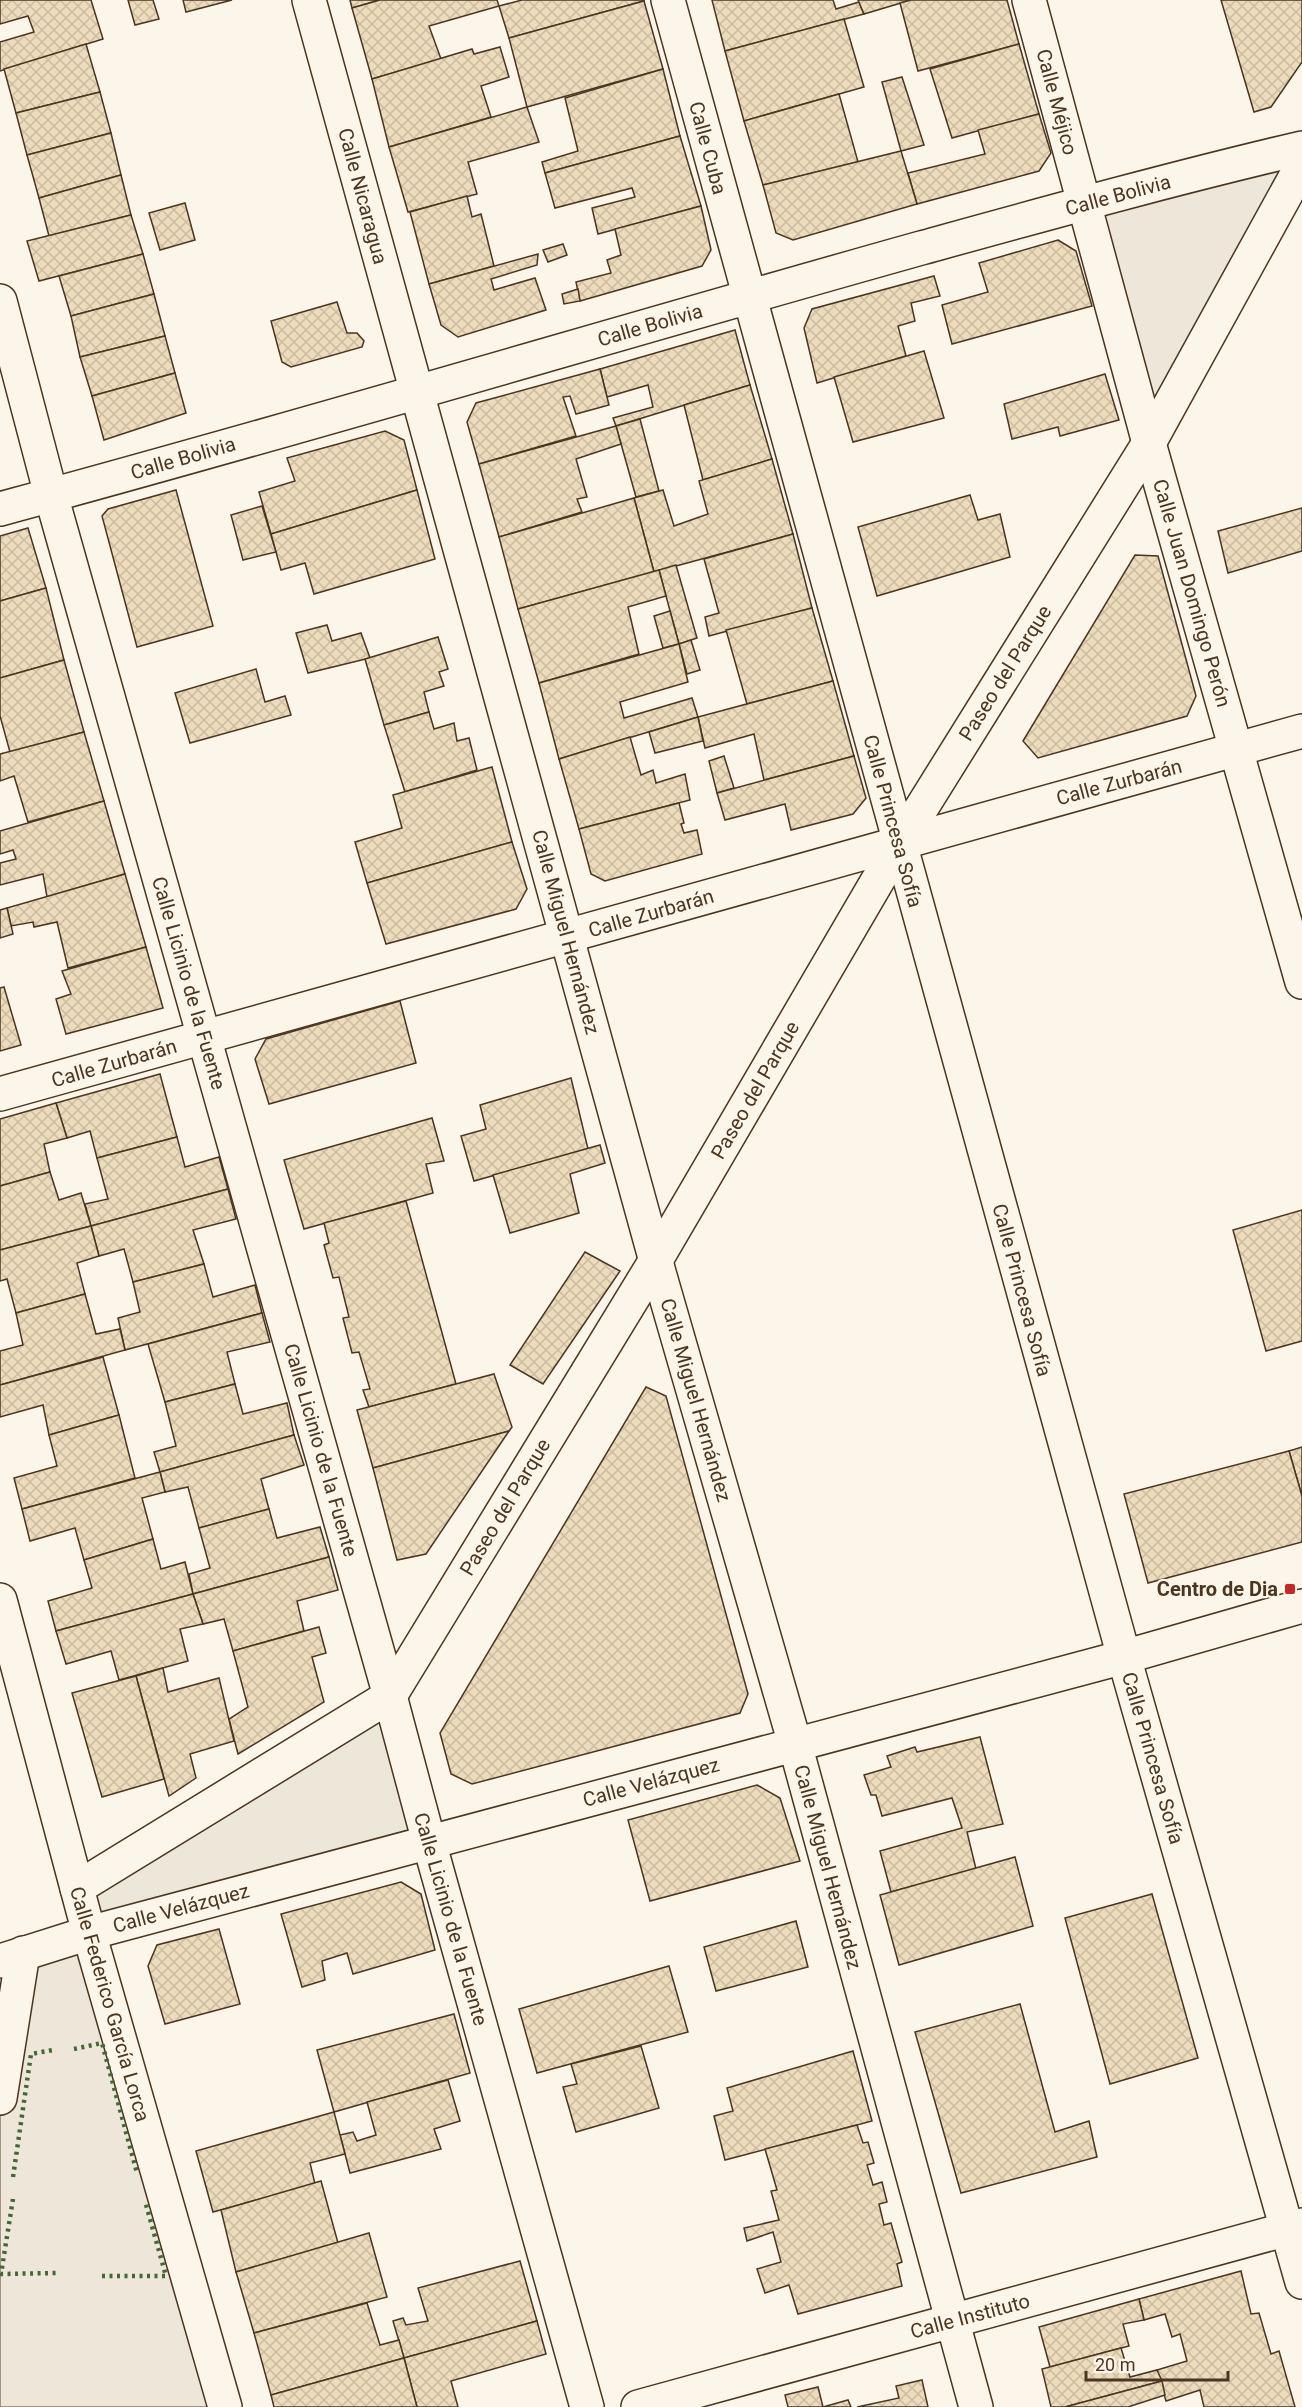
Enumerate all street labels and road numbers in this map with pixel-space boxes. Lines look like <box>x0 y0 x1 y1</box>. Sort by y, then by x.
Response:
street label: Calle Méjico <box>1031 46 1083 158</box>
street label: Calle Cuba <box>684 99 732 197</box>
street label: Calle Nicaragua <box>333 125 393 267</box>
street label: Calle Bolivia <box>1063 169 1173 221</box>
street label: Calle Bolivia <box>595 299 705 351</box>
street label: Calle Bolivia <box>128 432 238 484</box>
street label: Calle Juan Domingo Perón <box>1148 476 1236 710</box>
street label: Paseo del Parque <box>954 601 1056 745</box>
street label: Calle Princesa Sofía <box>858 732 928 910</box>
street label: Calle Zurbarán <box>1053 754 1185 810</box>
street label: Calle Miguel Hernández <box>527 827 605 1037</box>
street label: Calle Licinio de la Fuente <box>147 874 231 1092</box>
street label: Calle Zurbarán <box>586 884 716 942</box>
street label: Paseo del Parque <box>706 1017 804 1163</box>
street label: Calle Zurbarán <box>49 1034 179 1092</box>
street label: Calle Princesa Sofía <box>987 1201 1057 1379</box>
street label: Calle Miguel Hernández <box>655 1295 737 1505</box>
street label: Calle Licinio de la Fuente <box>279 1341 363 1559</box>
street label: Paseo del Parque <box>455 1434 555 1580</box>
street label: Calle Princesa Sofía <box>1117 1669 1189 1847</box>
street label: Calle Velázquez <box>580 1752 722 1812</box>
street label: Calle Miguel Hernández <box>789 1762 867 1972</box>
street label: Calle Licinio de la Fuente <box>409 1810 493 2028</box>
street label: Calle Velázquez <box>110 1878 252 1938</box>
street label: Calle Federico García Lorca <box>65 1884 155 2124</box>
street label: Calle Instituto <box>908 2289 1032 2343</box>

